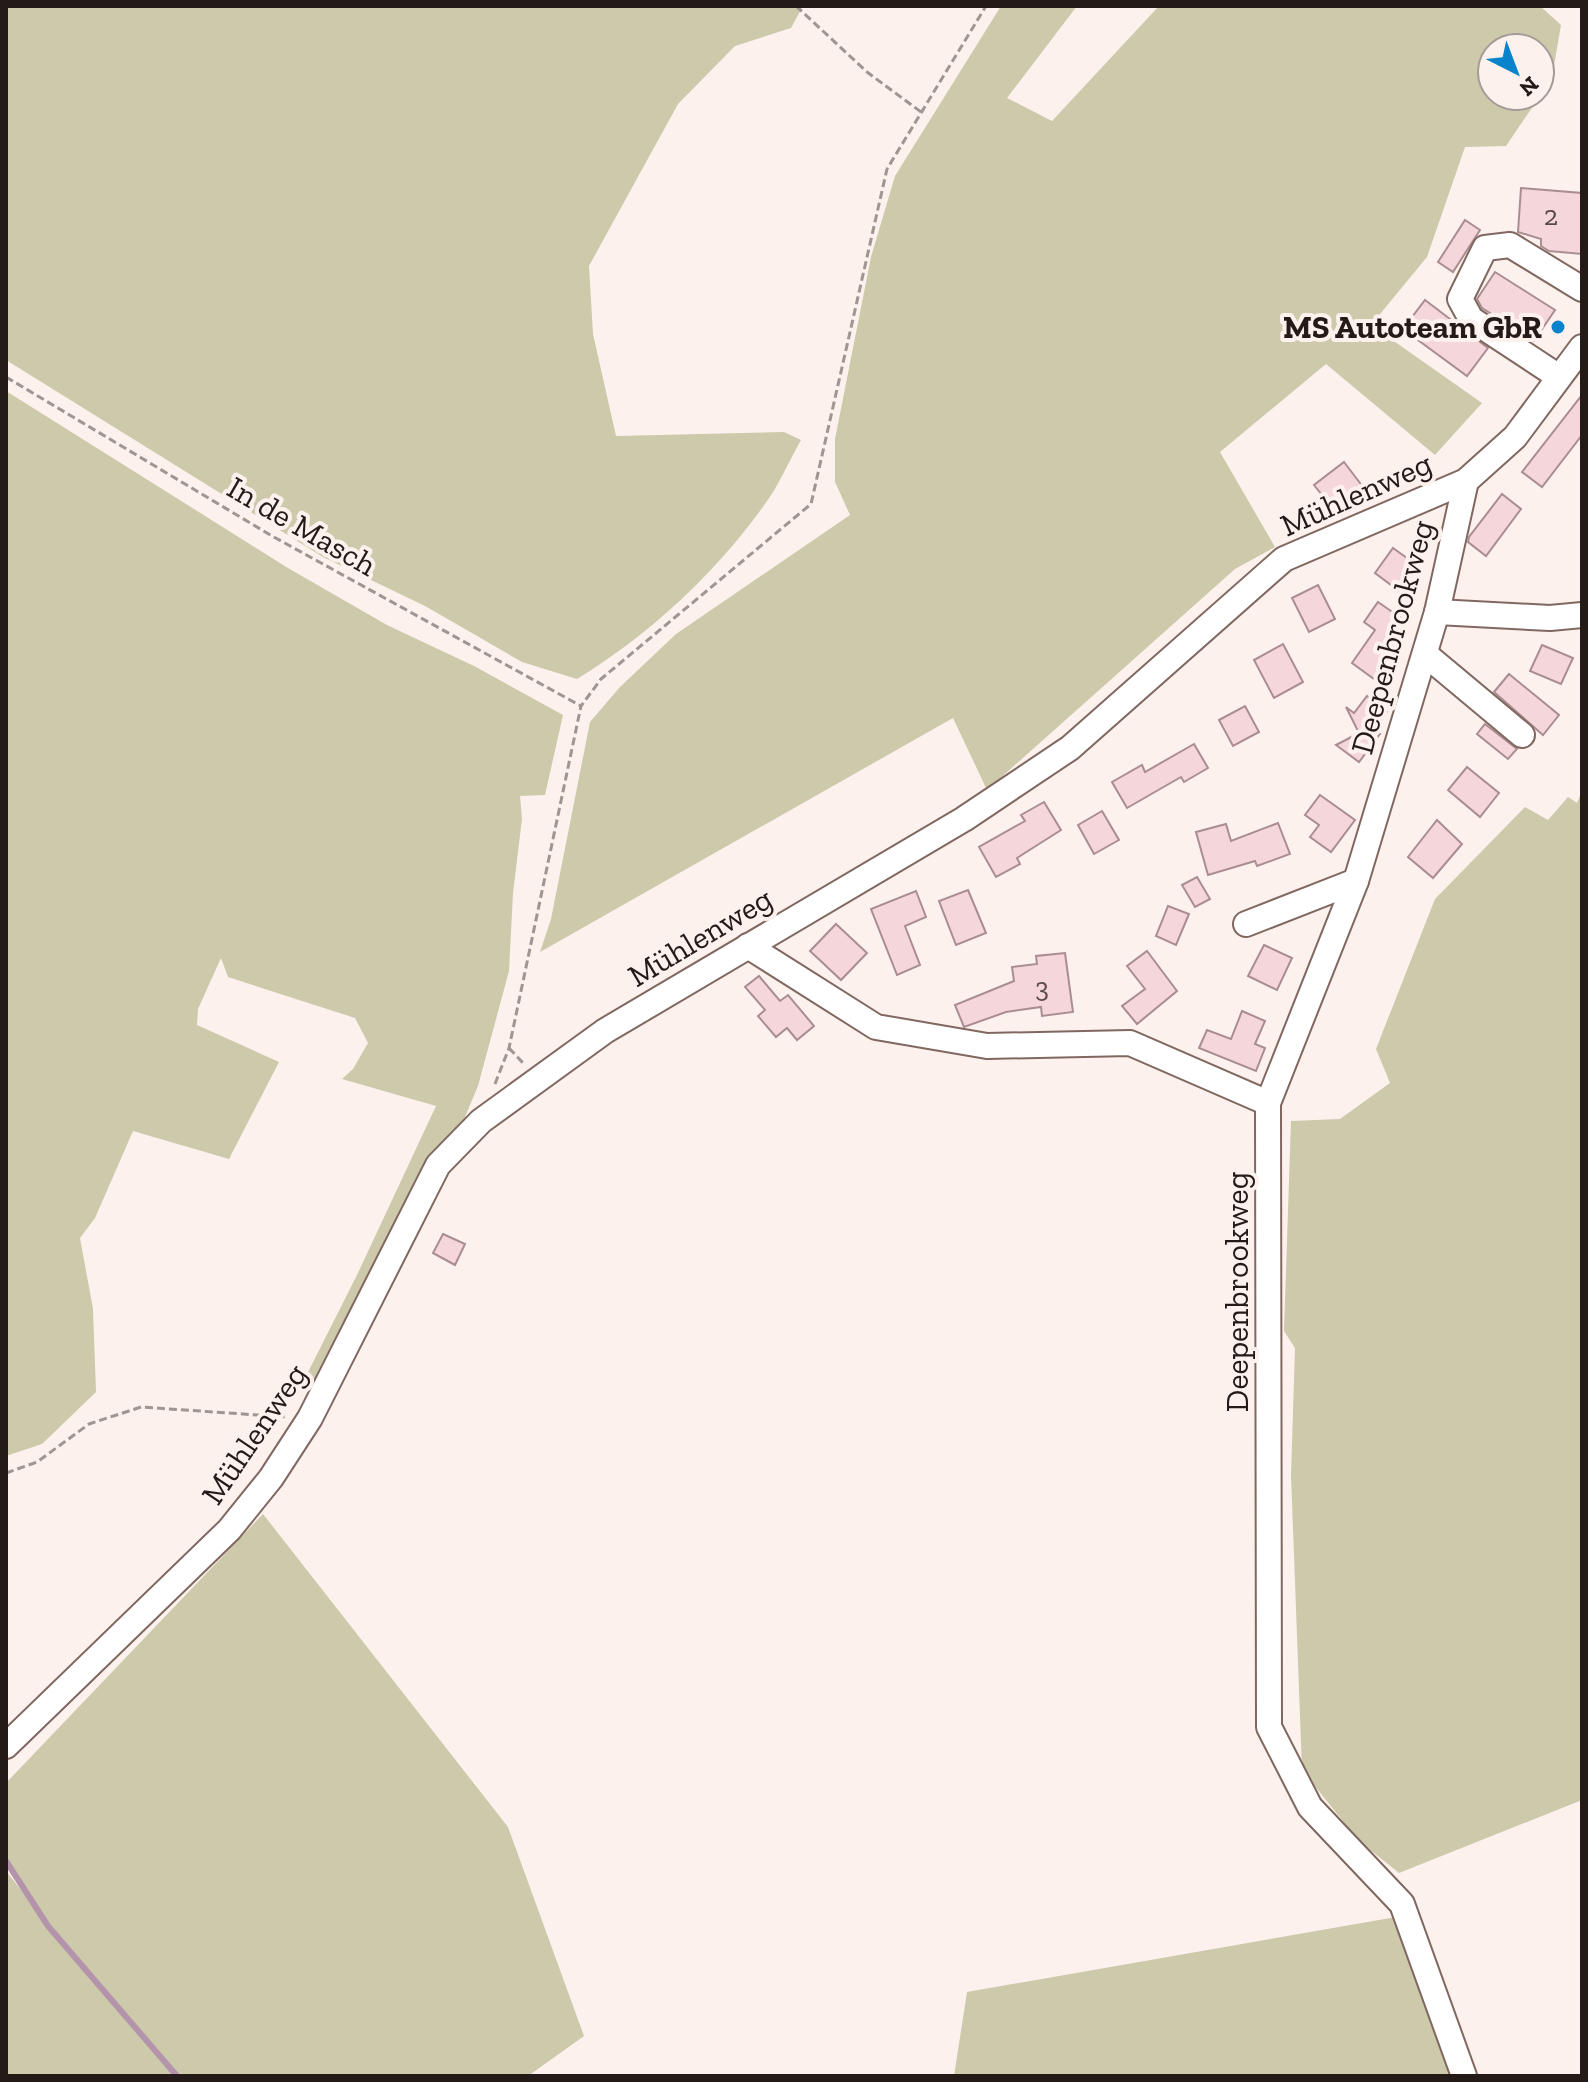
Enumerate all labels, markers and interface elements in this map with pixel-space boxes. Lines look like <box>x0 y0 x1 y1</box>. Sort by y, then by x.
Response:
north arrow <box>1476 32 1556 112</box>
text: N <box>1514 71 1544 102</box>
house number: 2 <box>1544 199 1558 232</box>
place label: MS Autoteam GbR <box>1283 308 1543 346</box>
marker: MS Autoteam GbR <box>1549 318 1567 336</box>
street label: Mühlenweg <box>1274 444 1438 544</box>
street label: In de Masch <box>221 468 383 584</box>
street label: Deepenbrookweg <box>1343 516 1441 758</box>
street label: Mühlenweg <box>621 879 779 995</box>
house number: 3 <box>1035 971 1049 1004</box>
street label: Deepenbrookweg <box>1218 1172 1256 1412</box>
street label: Mühlenweg <box>193 1356 315 1512</box>

